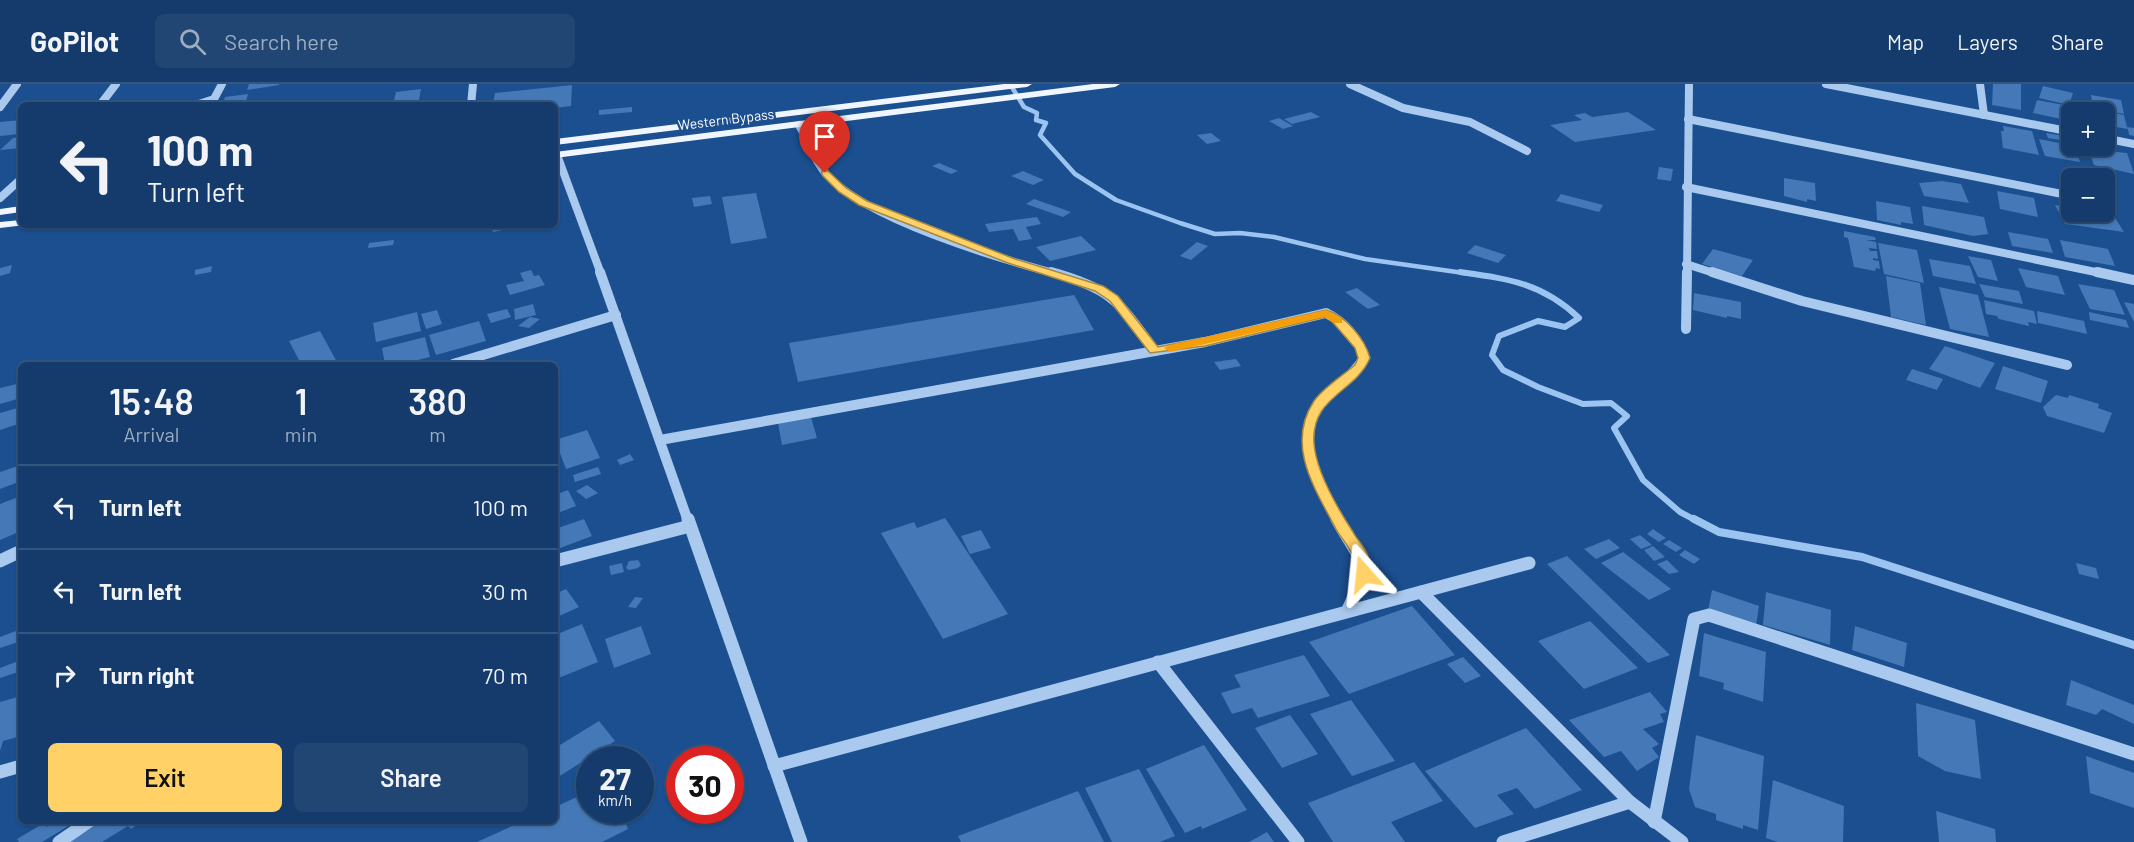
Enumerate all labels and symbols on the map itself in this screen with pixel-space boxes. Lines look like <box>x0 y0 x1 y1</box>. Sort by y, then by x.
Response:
street label: Western Bypass <box>677 105 775 133</box>
pin <box>799 111 850 173</box>
position arrow <box>1332 542 1396 606</box>
speed limit sign: 30 <box>666 746 744 824</box>

